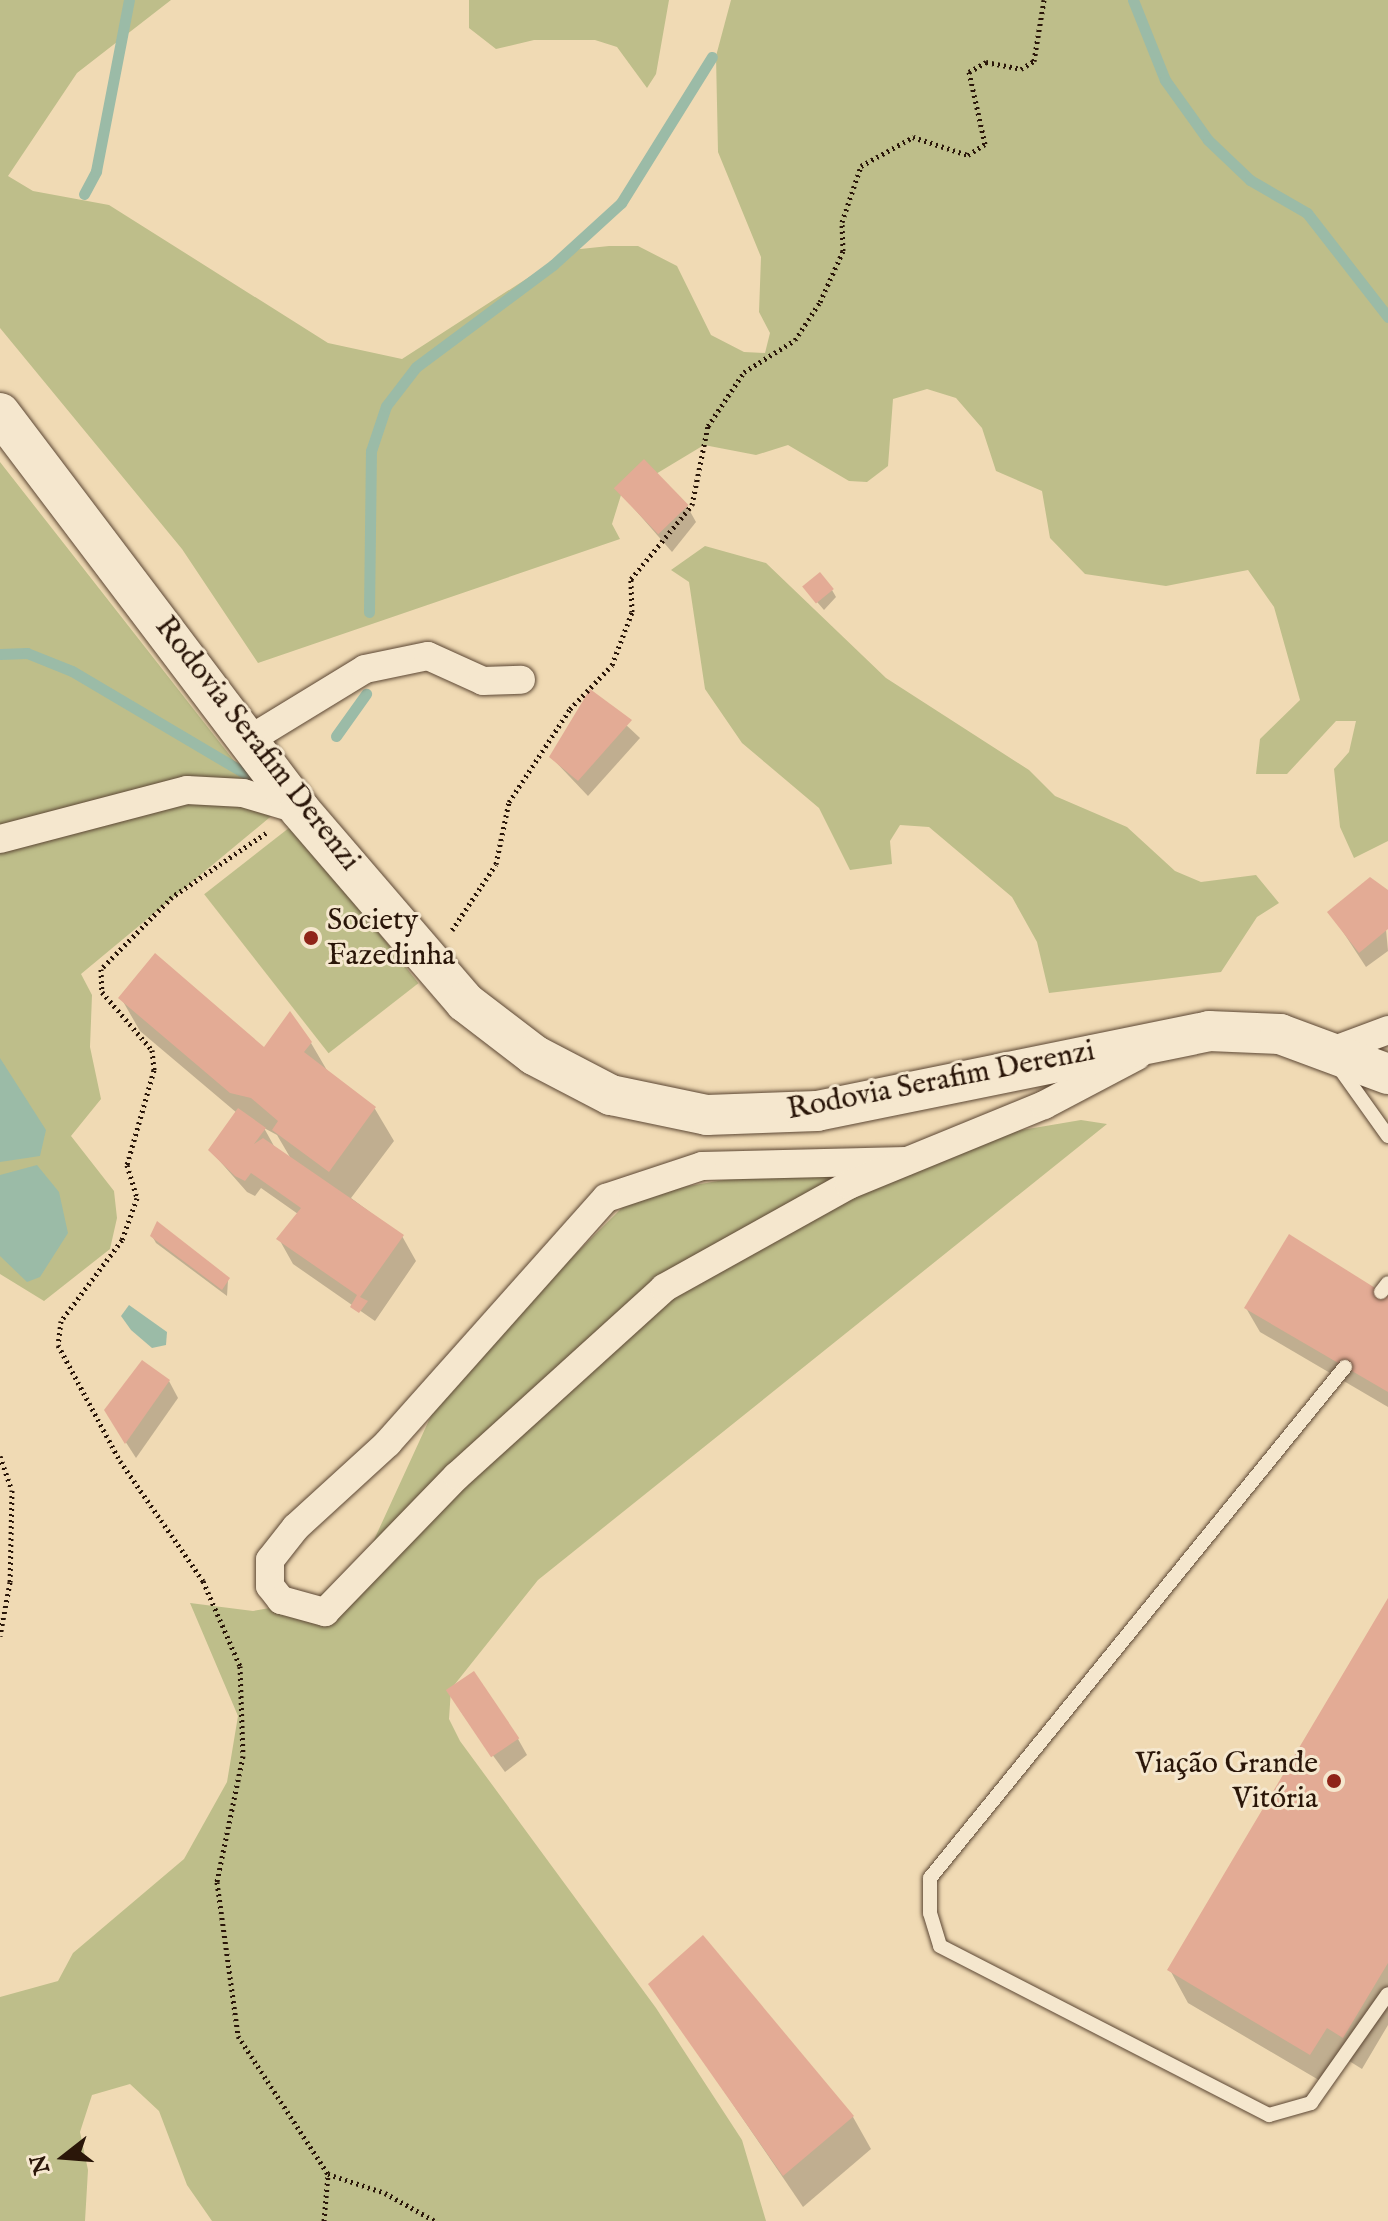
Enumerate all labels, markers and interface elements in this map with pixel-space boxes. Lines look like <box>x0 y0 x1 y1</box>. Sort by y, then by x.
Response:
street label: Rodovia Serafim Derenzi <box>147 610 367 878</box>
place label: Society Fazedinha <box>327 903 455 974</box>
marker: Society Fazedinha <box>302 929 320 947</box>
street label: Rodovia Serafim Derenzi <box>784 1034 1098 1128</box>
place label: Viação Grande Vitória <box>1135 1746 1318 1816</box>
marker: Viação Grande Vitória <box>1325 1772 1343 1790</box>
north arrow <box>24 2117 104 2197</box>
text: N <box>25 2151 57 2177</box>

